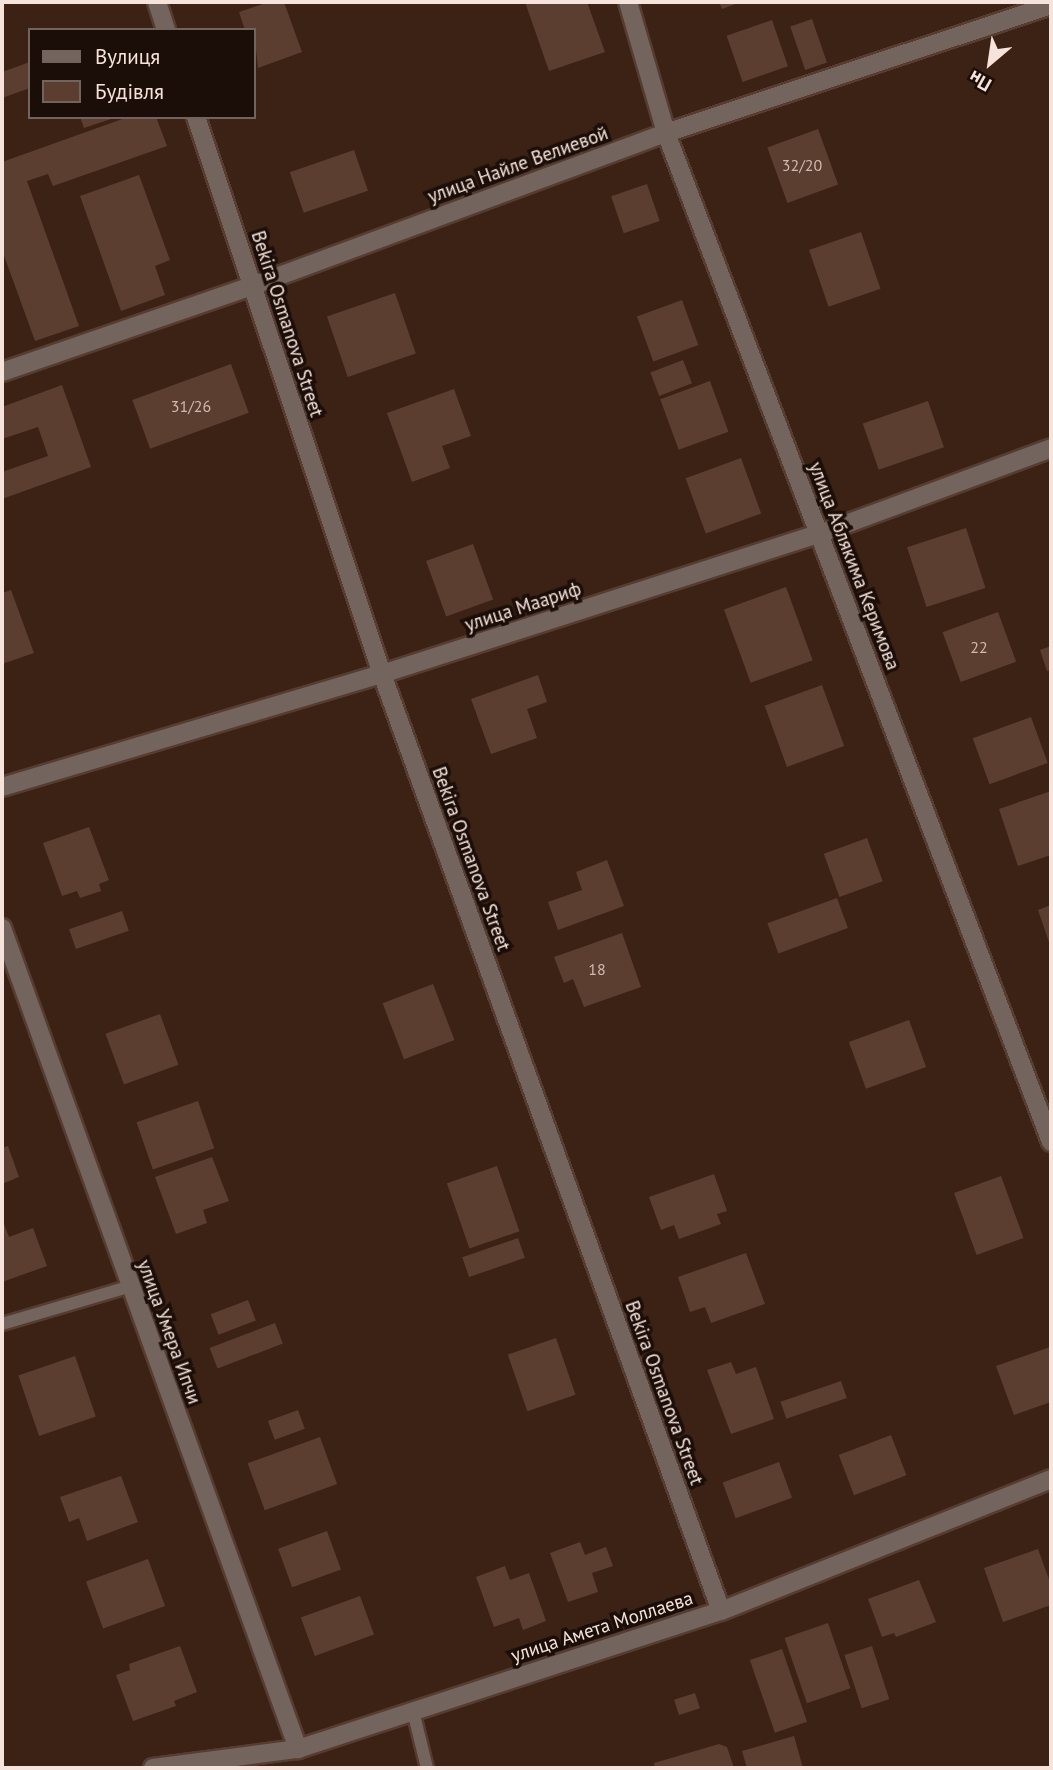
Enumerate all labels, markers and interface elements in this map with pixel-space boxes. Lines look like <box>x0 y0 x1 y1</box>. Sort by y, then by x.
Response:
legend <box>28 28 256 119</box>
north arrow <box>955 28 1025 98</box>
text: Вулиця <box>95 43 160 70</box>
text: Пн <box>964 65 995 97</box>
text: Будівля <box>95 78 164 105</box>
street label: улица Найле Велиевой <box>425 122 611 208</box>
house number: 32/20 <box>782 155 822 175</box>
street label: Bekira Osmanova Street <box>246 228 328 420</box>
house number: 31/26 <box>171 396 211 416</box>
street label: улица Аблякима Керимова <box>804 459 904 673</box>
street label: улица Маариф <box>462 577 584 637</box>
house number: 22 <box>970 637 988 657</box>
street label: Bekira Osmanova Street <box>427 764 515 954</box>
house number: 18 <box>588 959 606 979</box>
street label: улица Умера Ипчи <box>132 1256 206 1408</box>
street label: Bekira Osmanova Street <box>620 1298 708 1488</box>
street label: улица Амета Моллаева <box>508 1587 696 1667</box>

